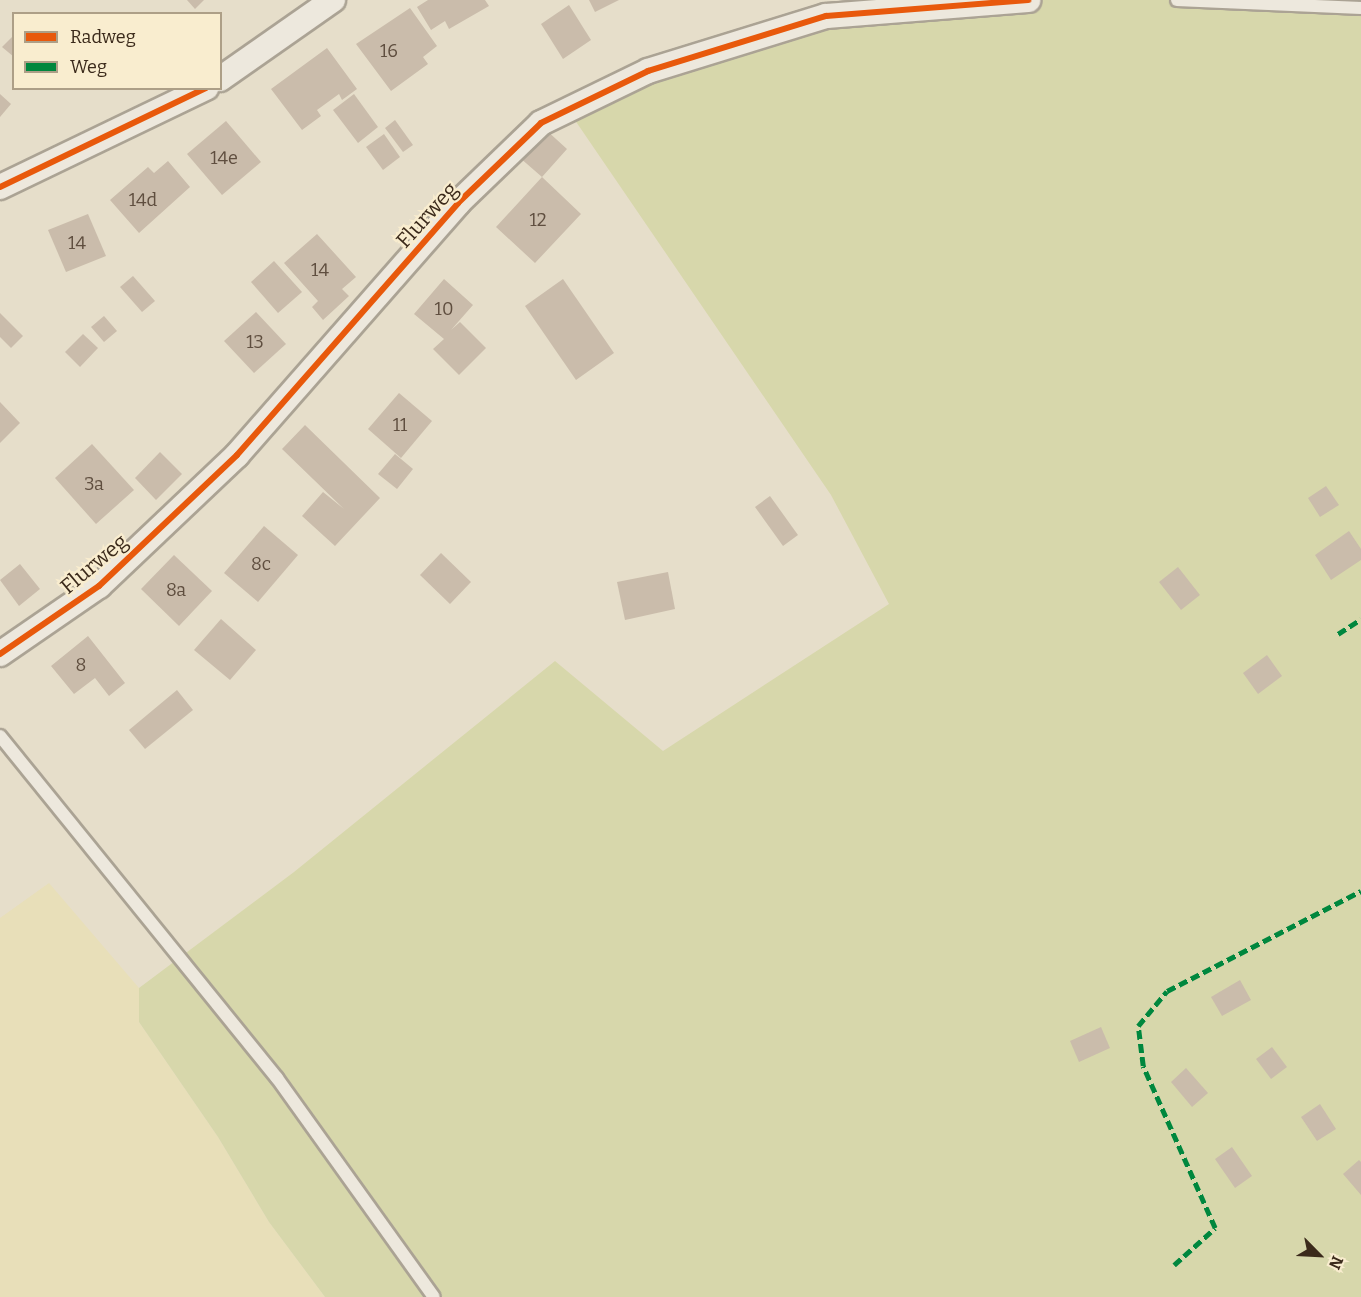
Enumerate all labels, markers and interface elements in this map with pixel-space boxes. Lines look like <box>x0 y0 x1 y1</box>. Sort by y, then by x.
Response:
legend <box>12 12 222 90</box>
text: Radweg <box>70 26 136 48</box>
house number: 16 <box>380 40 398 62</box>
text: Weg <box>70 56 107 78</box>
house number: 14e <box>210 147 238 169</box>
street label: Flurweg <box>391 177 463 253</box>
house number: 14d <box>129 189 157 211</box>
house number: 12 <box>529 209 547 231</box>
house number: 14 <box>68 232 86 254</box>
house number: 14 <box>311 259 329 281</box>
house number: 10 <box>435 298 453 320</box>
house number: 13 <box>246 331 264 353</box>
house number: 11 <box>393 414 407 436</box>
house number: 3a <box>84 473 104 495</box>
street label: Flurweg <box>55 529 133 599</box>
house number: 8c <box>251 553 271 575</box>
house number: 8a <box>166 579 186 601</box>
house number: 8 <box>76 654 86 676</box>
north arrow <box>1289 1225 1349 1285</box>
text: N <box>1325 1253 1347 1272</box>

